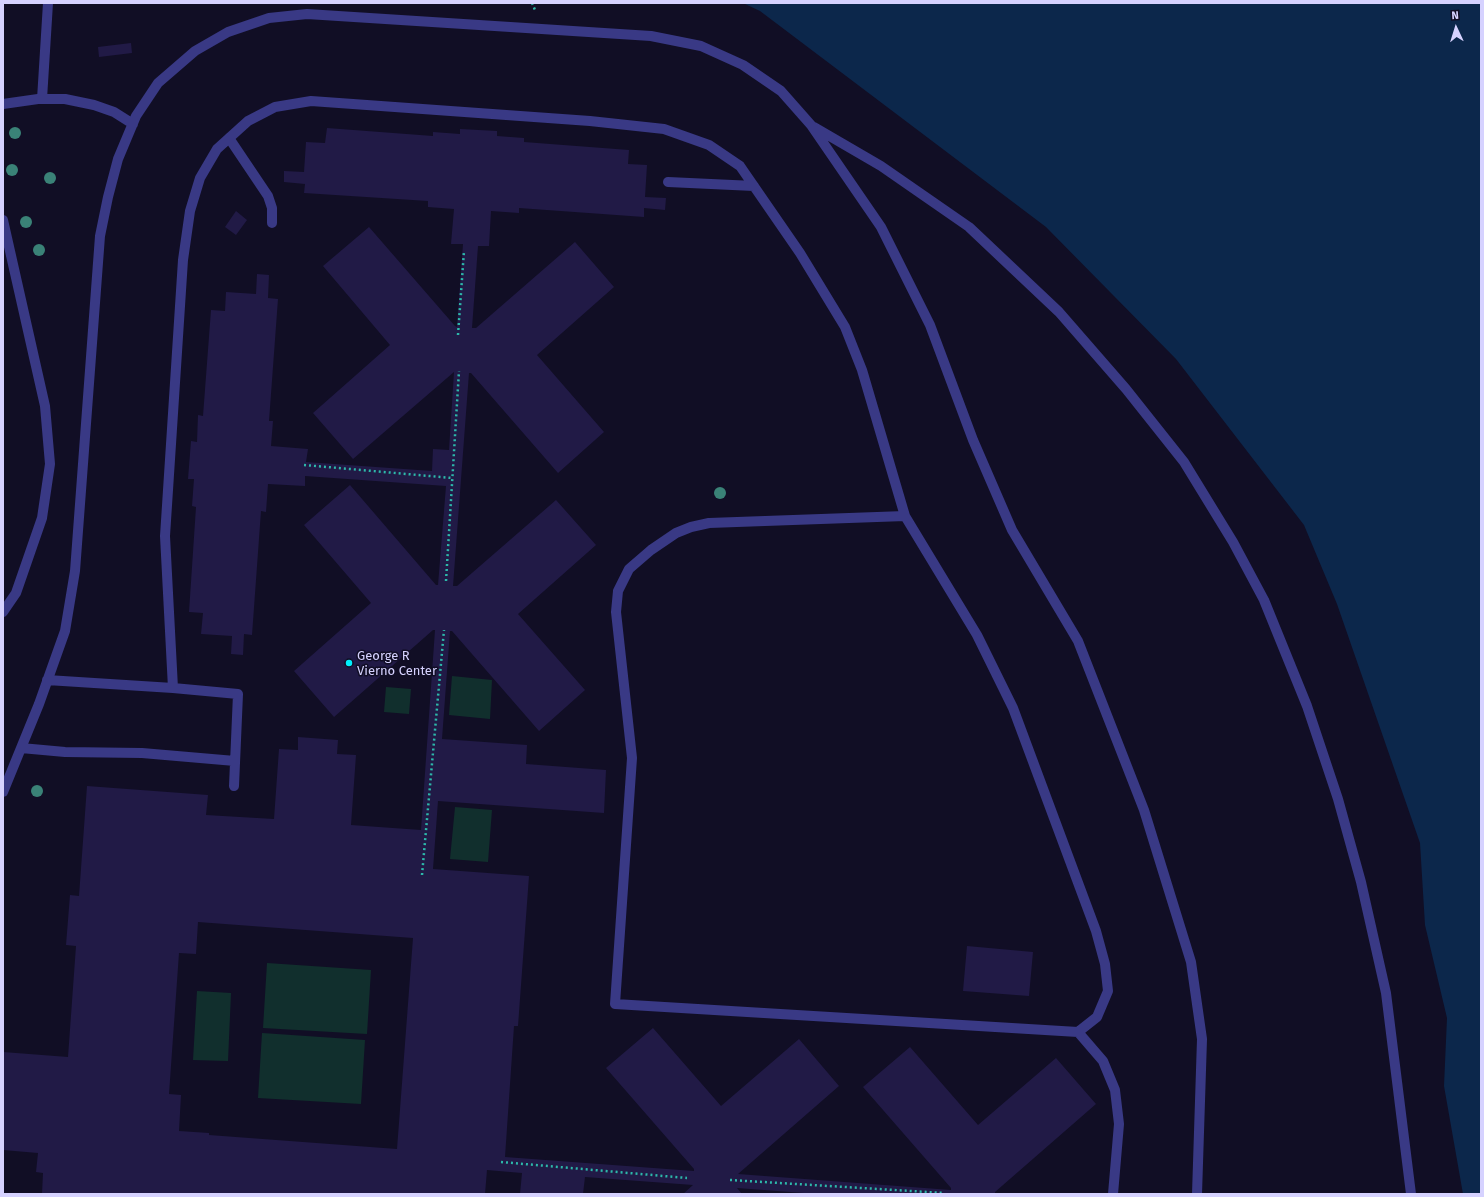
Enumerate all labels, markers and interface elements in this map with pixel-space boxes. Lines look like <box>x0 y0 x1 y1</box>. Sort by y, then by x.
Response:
north arrow <box>1436 8 1476 48</box>
text: N <box>1451 9 1459 22</box>
place label: George R Vierno Center <box>357 648 437 679</box>
marker: George R Vierno Center <box>344 658 354 668</box>

